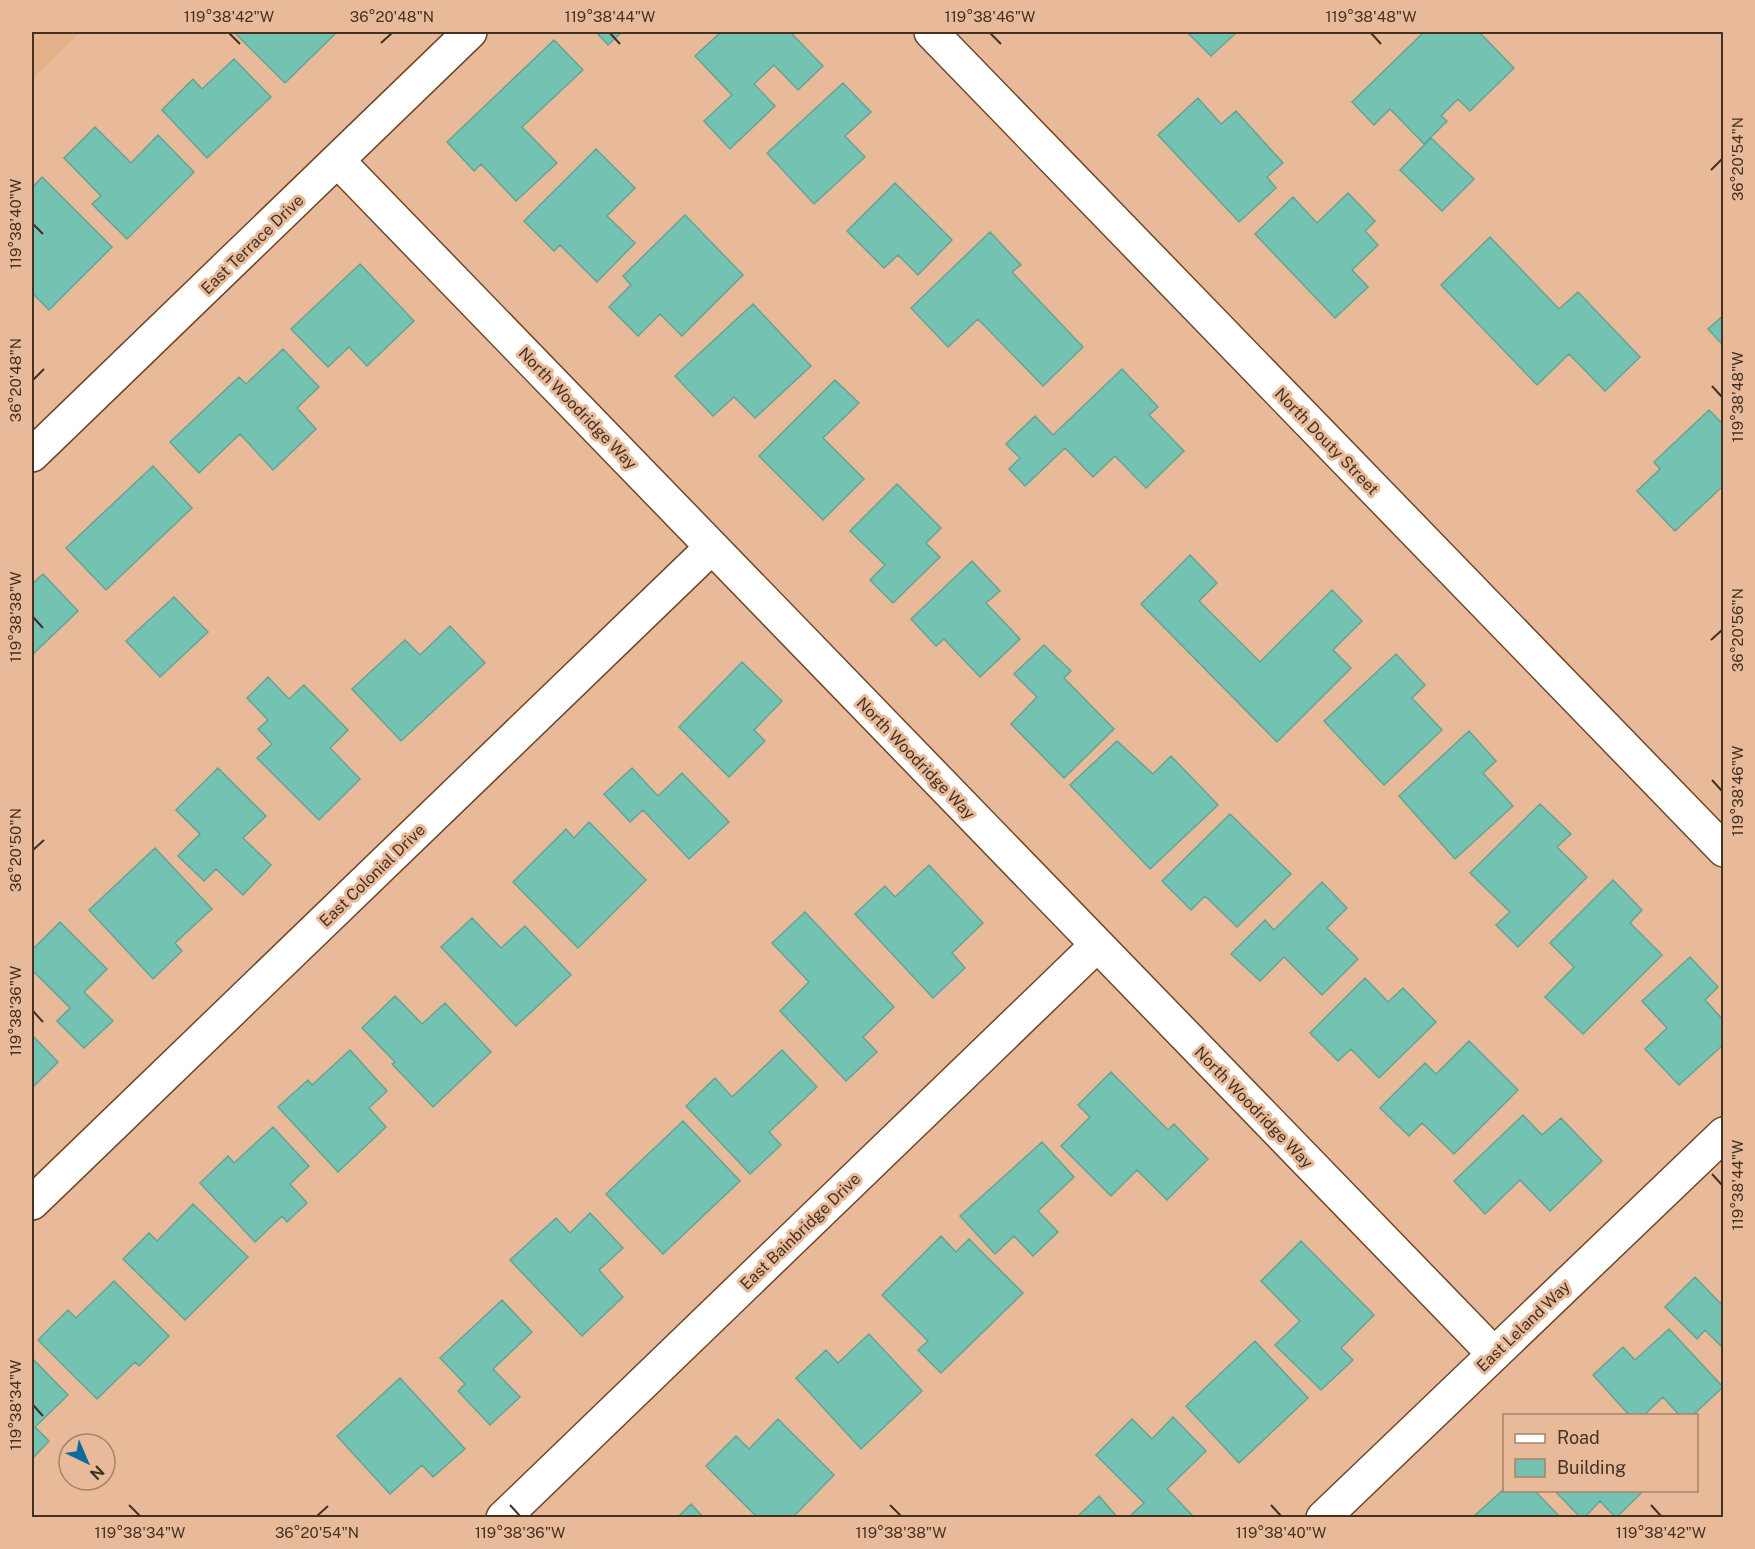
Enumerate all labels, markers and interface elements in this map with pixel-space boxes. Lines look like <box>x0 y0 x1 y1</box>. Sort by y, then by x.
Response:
text: 119°38'42"W <box>184 8 274 25</box>
text: 36°20'48"N <box>350 8 434 25</box>
text: 119°38'44"W <box>565 8 655 25</box>
text: 119°38'46"W <box>945 8 1035 25</box>
text: 119°38'48"W <box>1325 8 1417 25</box>
text: 36°20'54"N <box>1729 117 1746 201</box>
text: 119°38'40"W <box>7 179 24 269</box>
street label: East Terrace Drive <box>197 191 307 298</box>
text: 36°20'48"N <box>7 338 24 422</box>
street label: North Woodridge Way <box>515 344 641 473</box>
text: 119°38'48"W <box>1729 351 1746 443</box>
street label: North Douty Street <box>1271 384 1382 499</box>
text: 119°38'38"W <box>7 571 24 663</box>
text: 36°20'56"N <box>1729 588 1746 672</box>
street label: North Woodridge Way <box>853 694 979 823</box>
text: 119°38'46"W <box>1729 746 1746 836</box>
text: 36°20'50"N <box>7 808 24 892</box>
street label: East Colonial Drive <box>316 820 429 931</box>
text: 119°38'36"W <box>7 966 24 1056</box>
street label: North Woodridge Way <box>1191 1043 1317 1172</box>
text: 119°38'44"W <box>1729 1140 1746 1230</box>
street label: East Bainbridge Drive <box>736 1169 864 1294</box>
street label: East Leland Way <box>1473 1277 1574 1376</box>
text: 119°38'34"W <box>7 1360 24 1450</box>
legend <box>1503 1414 1698 1492</box>
text: Road <box>1557 1427 1600 1448</box>
north arrow <box>57 1432 117 1492</box>
text: Building <box>1557 1457 1626 1478</box>
text: N <box>86 1461 108 1484</box>
text: 119°38'34"W <box>95 1524 185 1541</box>
text: 36°20'54"N <box>275 1524 359 1541</box>
text: 119°38'36"W <box>475 1524 565 1541</box>
text: 119°38'38"W <box>855 1524 947 1541</box>
text: 119°38'40"W <box>1236 1524 1326 1541</box>
text: 119°38'42"W <box>1616 1524 1706 1541</box>

